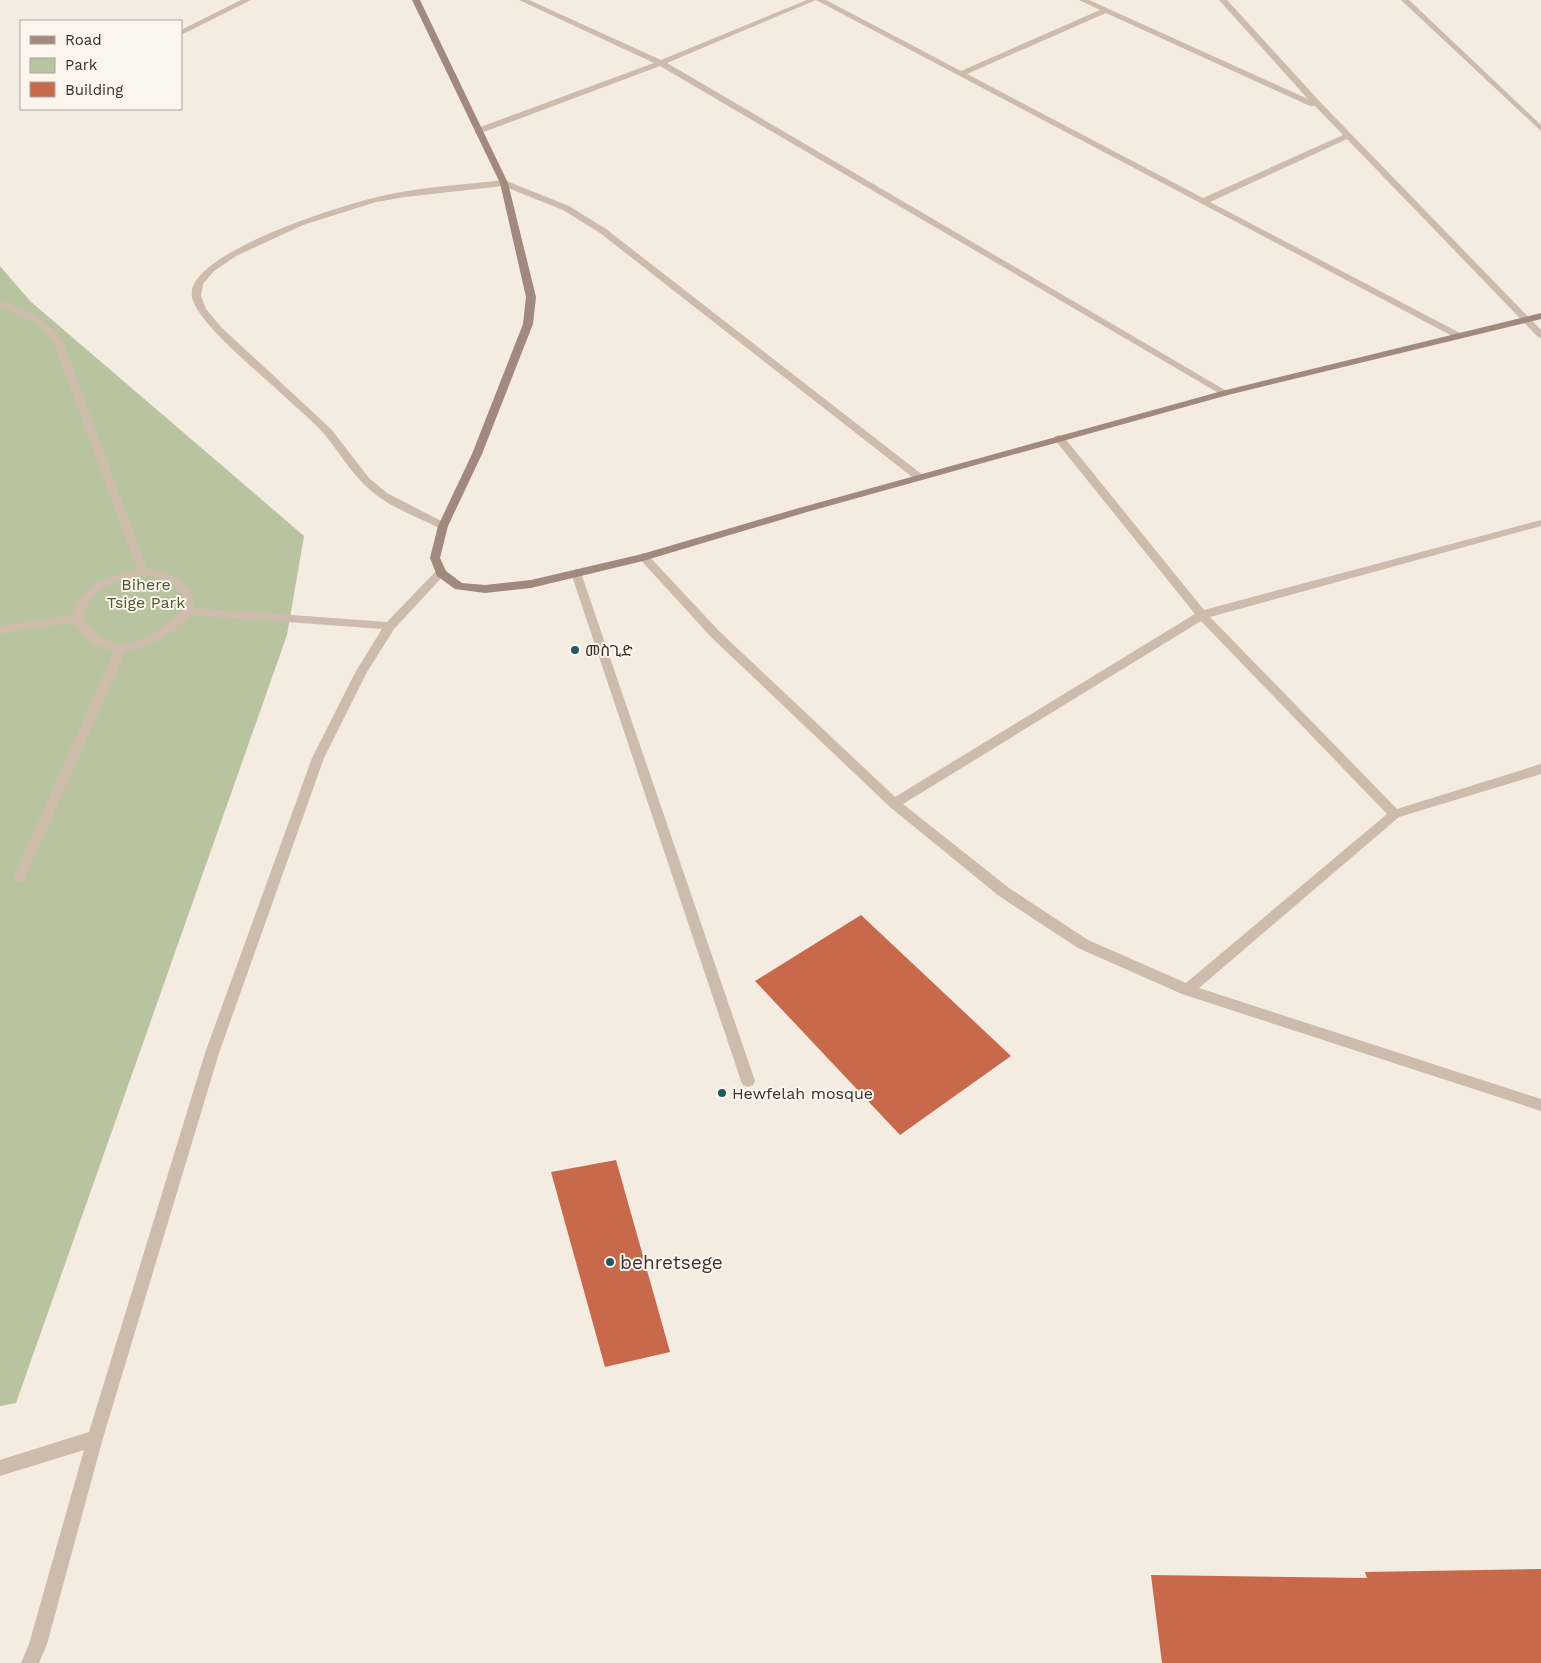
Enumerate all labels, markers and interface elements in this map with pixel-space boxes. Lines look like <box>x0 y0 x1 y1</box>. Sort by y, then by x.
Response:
legend <box>20 20 182 110</box>
text: Road <box>65 31 102 49</box>
text: Park <box>65 56 98 74</box>
text: Building <box>65 81 123 99</box>
park label: Bihere Tsige Park <box>107 575 185 612</box>
place label: መስጊድ <box>585 641 633 660</box>
marker: መስጊድ <box>569 644 581 656</box>
place label: Hewfelah mosque <box>732 1084 873 1103</box>
marker: Hewfelah mosque <box>716 1087 728 1099</box>
place label: behretsege <box>620 1251 723 1274</box>
marker: behretsege <box>604 1256 616 1268</box>

